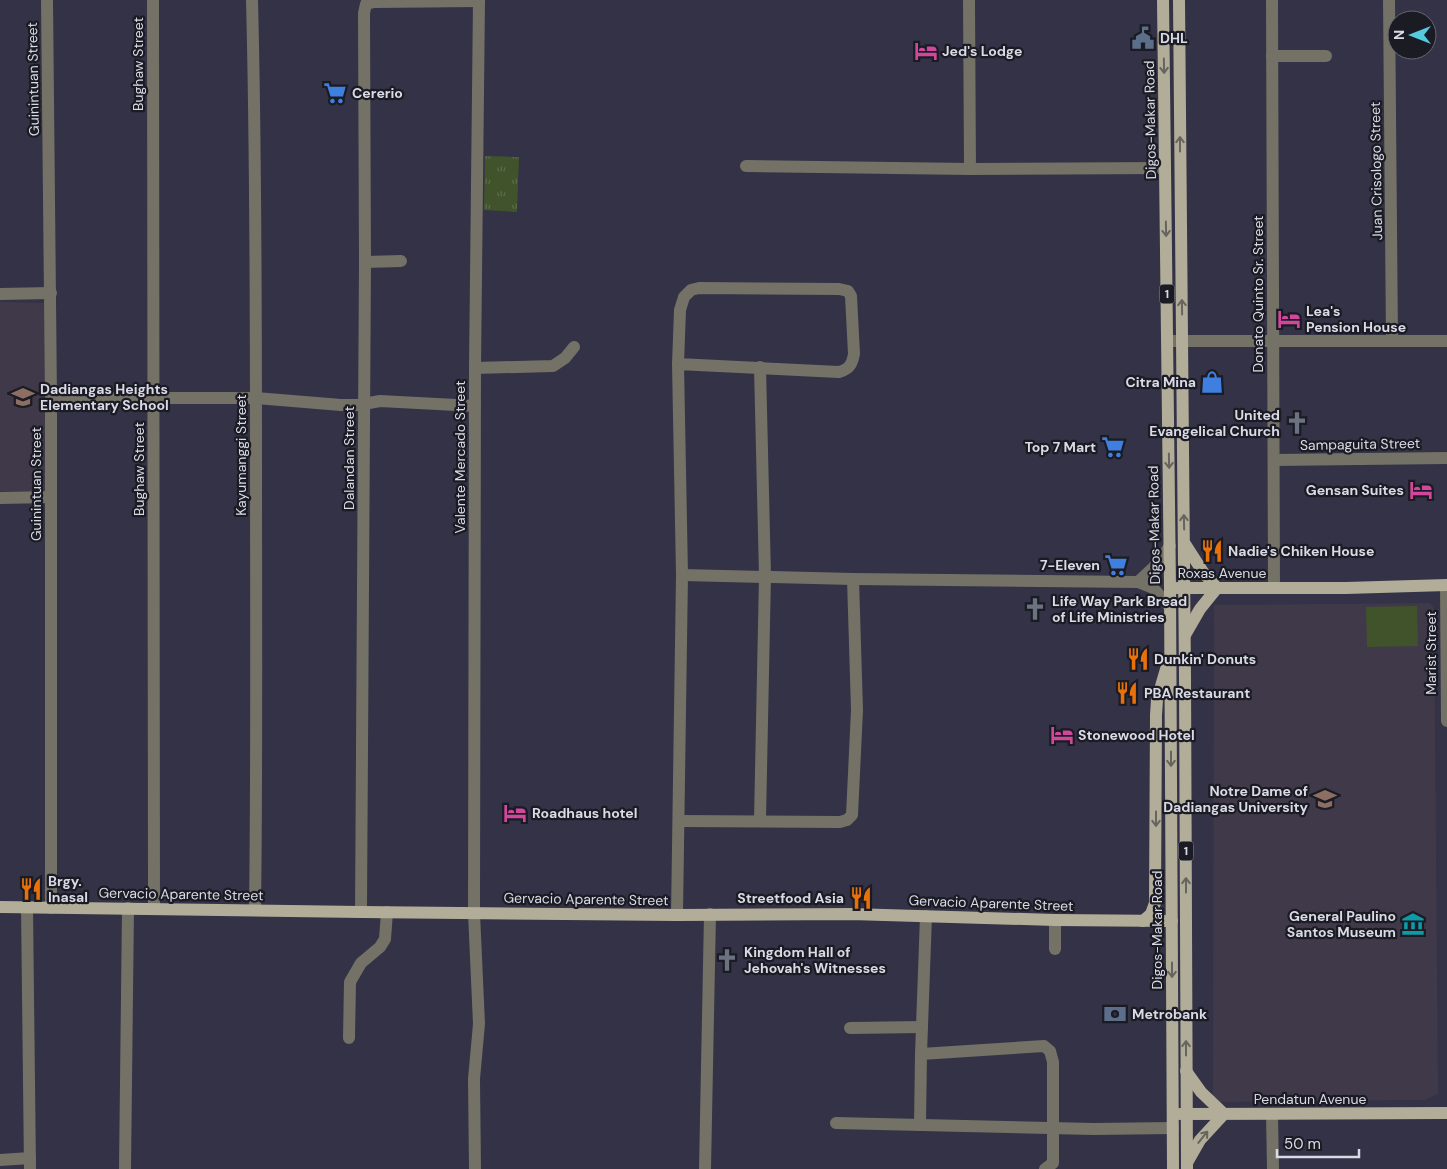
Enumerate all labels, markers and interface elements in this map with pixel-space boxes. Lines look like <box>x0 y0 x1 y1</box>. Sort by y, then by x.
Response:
north arrow <box>1387 10 1437 60</box>
street label: Bughaw Street <box>129 17 147 111</box>
street label: Guinintuan Street <box>23 22 43 136</box>
public building icon: DHL <box>1130 25 1156 51</box>
place label: DHL <box>1160 29 1188 47</box>
text: N <box>1390 30 1408 40</box>
hotel icon: Jed's Lodge <box>913 38 939 64</box>
place label: Jed's Lodge <box>942 42 1022 60</box>
one-way arrow <box>1159 58 1169 74</box>
street label: Digos-Makar Road <box>1140 60 1160 180</box>
supermarket icon: Cererio <box>322 80 348 106</box>
place label: Cererio <box>352 84 403 102</box>
street label: Juan Crisologo Street <box>1366 102 1386 240</box>
one-way arrow <box>1175 136 1185 152</box>
street label: Donato Quinto Sr. Street <box>1249 215 1267 373</box>
one-way arrow <box>1161 220 1171 236</box>
road number: 1 <box>1160 284 1174 304</box>
one-way arrow <box>1177 299 1187 315</box>
place label: Lea's Pension House <box>1306 302 1406 336</box>
hotel icon: Lea's Pension House <box>1276 306 1302 332</box>
shop icon: Citra Mina <box>1199 369 1225 395</box>
place label: Citra Mina <box>1125 373 1196 391</box>
place label: Dadiangas Heights Elementary School <box>40 380 169 414</box>
street label: Valente Mercado Street <box>451 380 469 534</box>
school or university icon: Dadiangas Heights Elementary School <box>10 384 36 410</box>
street label: Kayumanggi Street <box>232 394 250 516</box>
street label: Dalandan Street <box>340 406 358 510</box>
place label: United Evangelical Church <box>1149 406 1280 440</box>
church icon: United Evangelical Church <box>1284 410 1310 436</box>
street label: Bughaw Street <box>130 422 148 516</box>
street label: Guinintuan Street <box>27 427 45 541</box>
supermarket icon: Top 7 Mart <box>1100 434 1126 460</box>
street label: Sampaguita Street <box>1300 434 1420 454</box>
place label: Top 7 Mart <box>1025 438 1096 456</box>
one-way arrow <box>1164 452 1174 469</box>
street label: Digos-Makar Road <box>1144 465 1164 585</box>
hotel icon: Gensan Suites <box>1408 477 1434 503</box>
place label: Gensan Suites <box>1306 481 1404 499</box>
one-way arrow <box>1179 514 1188 530</box>
restaurant icon: Nadie's Chiken House <box>1199 538 1225 564</box>
place label: Nadie's Chiken House <box>1228 542 1374 560</box>
supermarket icon: 7-Eleven <box>1103 552 1129 578</box>
place label: 7-Eleven <box>1040 556 1100 574</box>
street label: Roxas Avenue <box>1178 564 1266 582</box>
place label: Life Way Park Bread of Life Ministries <box>1052 592 1187 626</box>
church icon: Life Way Park Bread of Life Ministries <box>1022 596 1048 622</box>
street label: Marist Street <box>1422 611 1440 695</box>
restaurant icon: Dunkin' Donuts <box>1125 646 1151 672</box>
place label: Dunkin' Donuts <box>1154 650 1256 668</box>
restaurant icon: PBA Restaurant <box>1114 680 1140 706</box>
place label: PBA Restaurant <box>1144 684 1250 702</box>
hotel icon: Stonewood Hotel <box>1049 722 1075 748</box>
place label: Stonewood Hotel <box>1078 726 1195 744</box>
one-way arrow <box>1166 750 1176 767</box>
place label: Notre Dame of Dadiangas University <box>1163 782 1309 816</box>
school or university icon: Notre Dame of Dadiangas University <box>1312 786 1338 812</box>
hotel icon: Roadhaus hotel <box>502 800 528 826</box>
place label: Roadhaus hotel <box>532 804 638 822</box>
one-way arrow <box>1151 810 1161 827</box>
road number: 1 <box>1178 841 1194 860</box>
street label: Digos-Makar Road <box>1148 871 1166 989</box>
place label: Brgy. Inasal <box>48 872 88 906</box>
restaurant icon: Brgy. Inasal <box>18 876 44 902</box>
one-way arrow <box>1181 878 1191 894</box>
street label: Gervacio Aparente Street <box>98 884 264 904</box>
restaurant icon: Streetfood Asia <box>848 885 874 911</box>
street label: Gervacio Aparente Street <box>503 889 669 909</box>
place label: Streetfood Asia <box>737 889 844 907</box>
street label: Gervacio Aparente Street <box>908 891 1074 915</box>
place label: General Paulino Santos Museum <box>1287 907 1396 941</box>
museum icon: General Paulino Santos Museum <box>1400 911 1426 937</box>
place label: Kingdom Hall of Jehovah's Witnesses <box>744 943 886 977</box>
church icon: Kingdom Hall of Jehovah's Witnesses <box>714 947 740 973</box>
one-way arrow <box>1167 962 1177 978</box>
bank icon: Metrobank <box>1102 1001 1128 1027</box>
place label: Metrobank <box>1132 1005 1207 1023</box>
one-way arrow <box>1181 1040 1191 1056</box>
street label: Pendatun Avenue <box>1254 1090 1366 1108</box>
scale bar <box>1277 1126 1360 1158</box>
one-way arrow <box>1198 1131 1209 1144</box>
text: 50 m <box>1284 1134 1321 1154</box>

